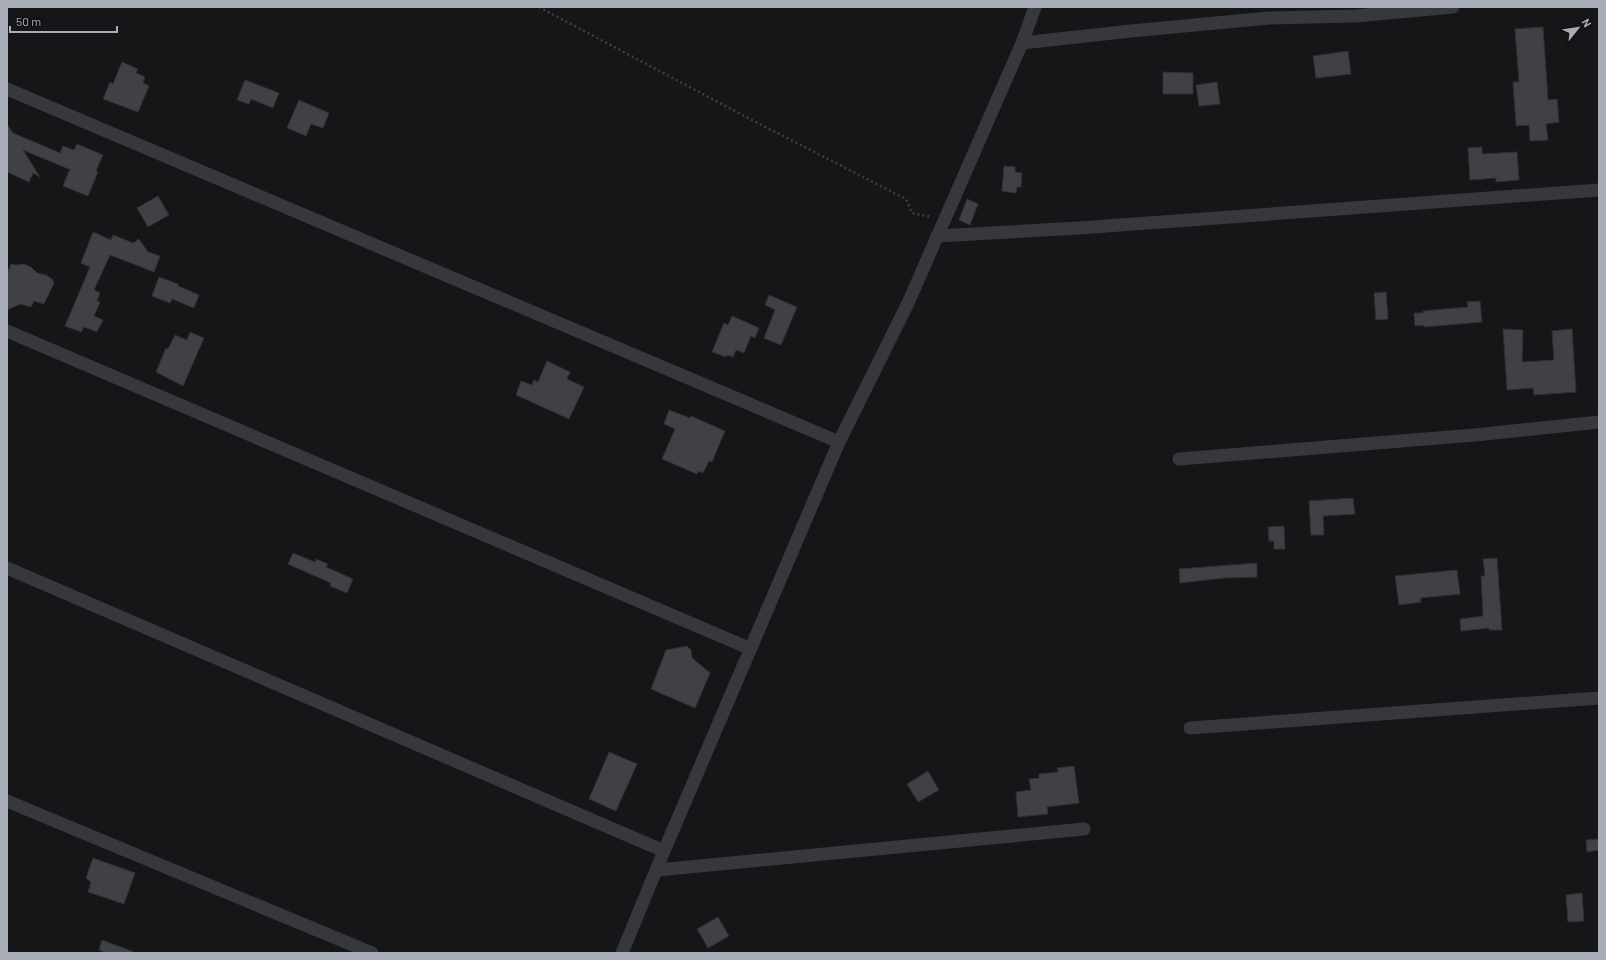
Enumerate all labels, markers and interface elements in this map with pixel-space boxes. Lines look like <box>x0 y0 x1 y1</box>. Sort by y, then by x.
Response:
scale bar <box>10 8 117 34</box>
north arrow <box>1558 8 1598 48</box>
text: 50 m <box>16 14 41 28</box>
text: N <box>1580 16 1595 29</box>

